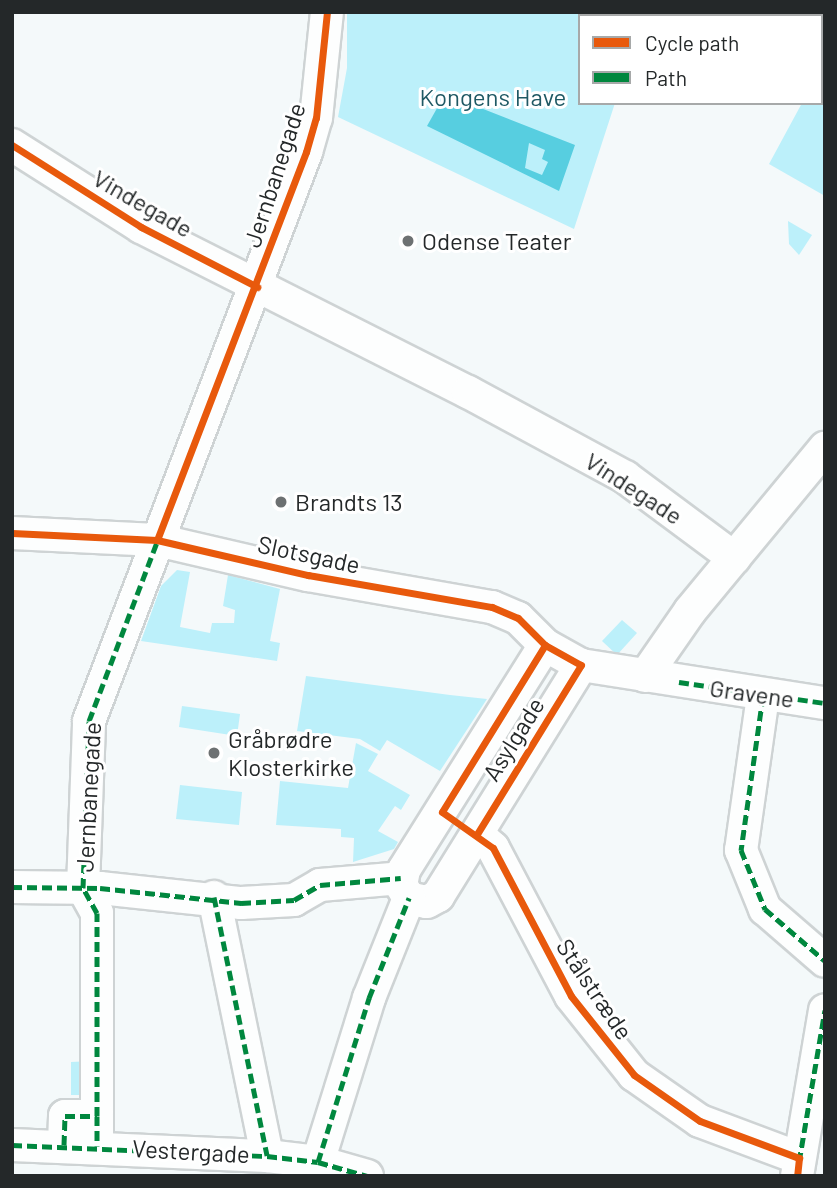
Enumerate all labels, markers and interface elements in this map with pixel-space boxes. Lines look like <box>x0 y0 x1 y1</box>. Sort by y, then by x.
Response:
legend <box>578 14 823 105</box>
text: Cycle path <box>645 30 739 55</box>
text: Path <box>645 65 687 90</box>
park label: Kongens Have <box>420 83 566 111</box>
street label: Jernbanegade <box>237 99 311 251</box>
street label: Vindegade <box>88 163 198 243</box>
place label: Odense Teater <box>422 227 572 255</box>
marker: Odense Teater <box>400 233 416 249</box>
street label: Vindegade <box>580 446 688 530</box>
place label: Brandts 13 <box>295 488 403 516</box>
marker: Brandts 13 <box>273 494 289 510</box>
street label: Slotsgade <box>255 529 363 579</box>
street label: Gravene <box>708 673 796 713</box>
street label: Asylgade <box>476 692 550 786</box>
street label: Jernbanegade <box>70 721 106 873</box>
place label: Gråbrødre Klosterkirke <box>228 725 354 781</box>
marker: Gråbrødre Klosterkirke <box>206 745 222 761</box>
street label: Stålstræde <box>551 933 639 1045</box>
street label: Vestergade <box>131 1134 251 1168</box>

